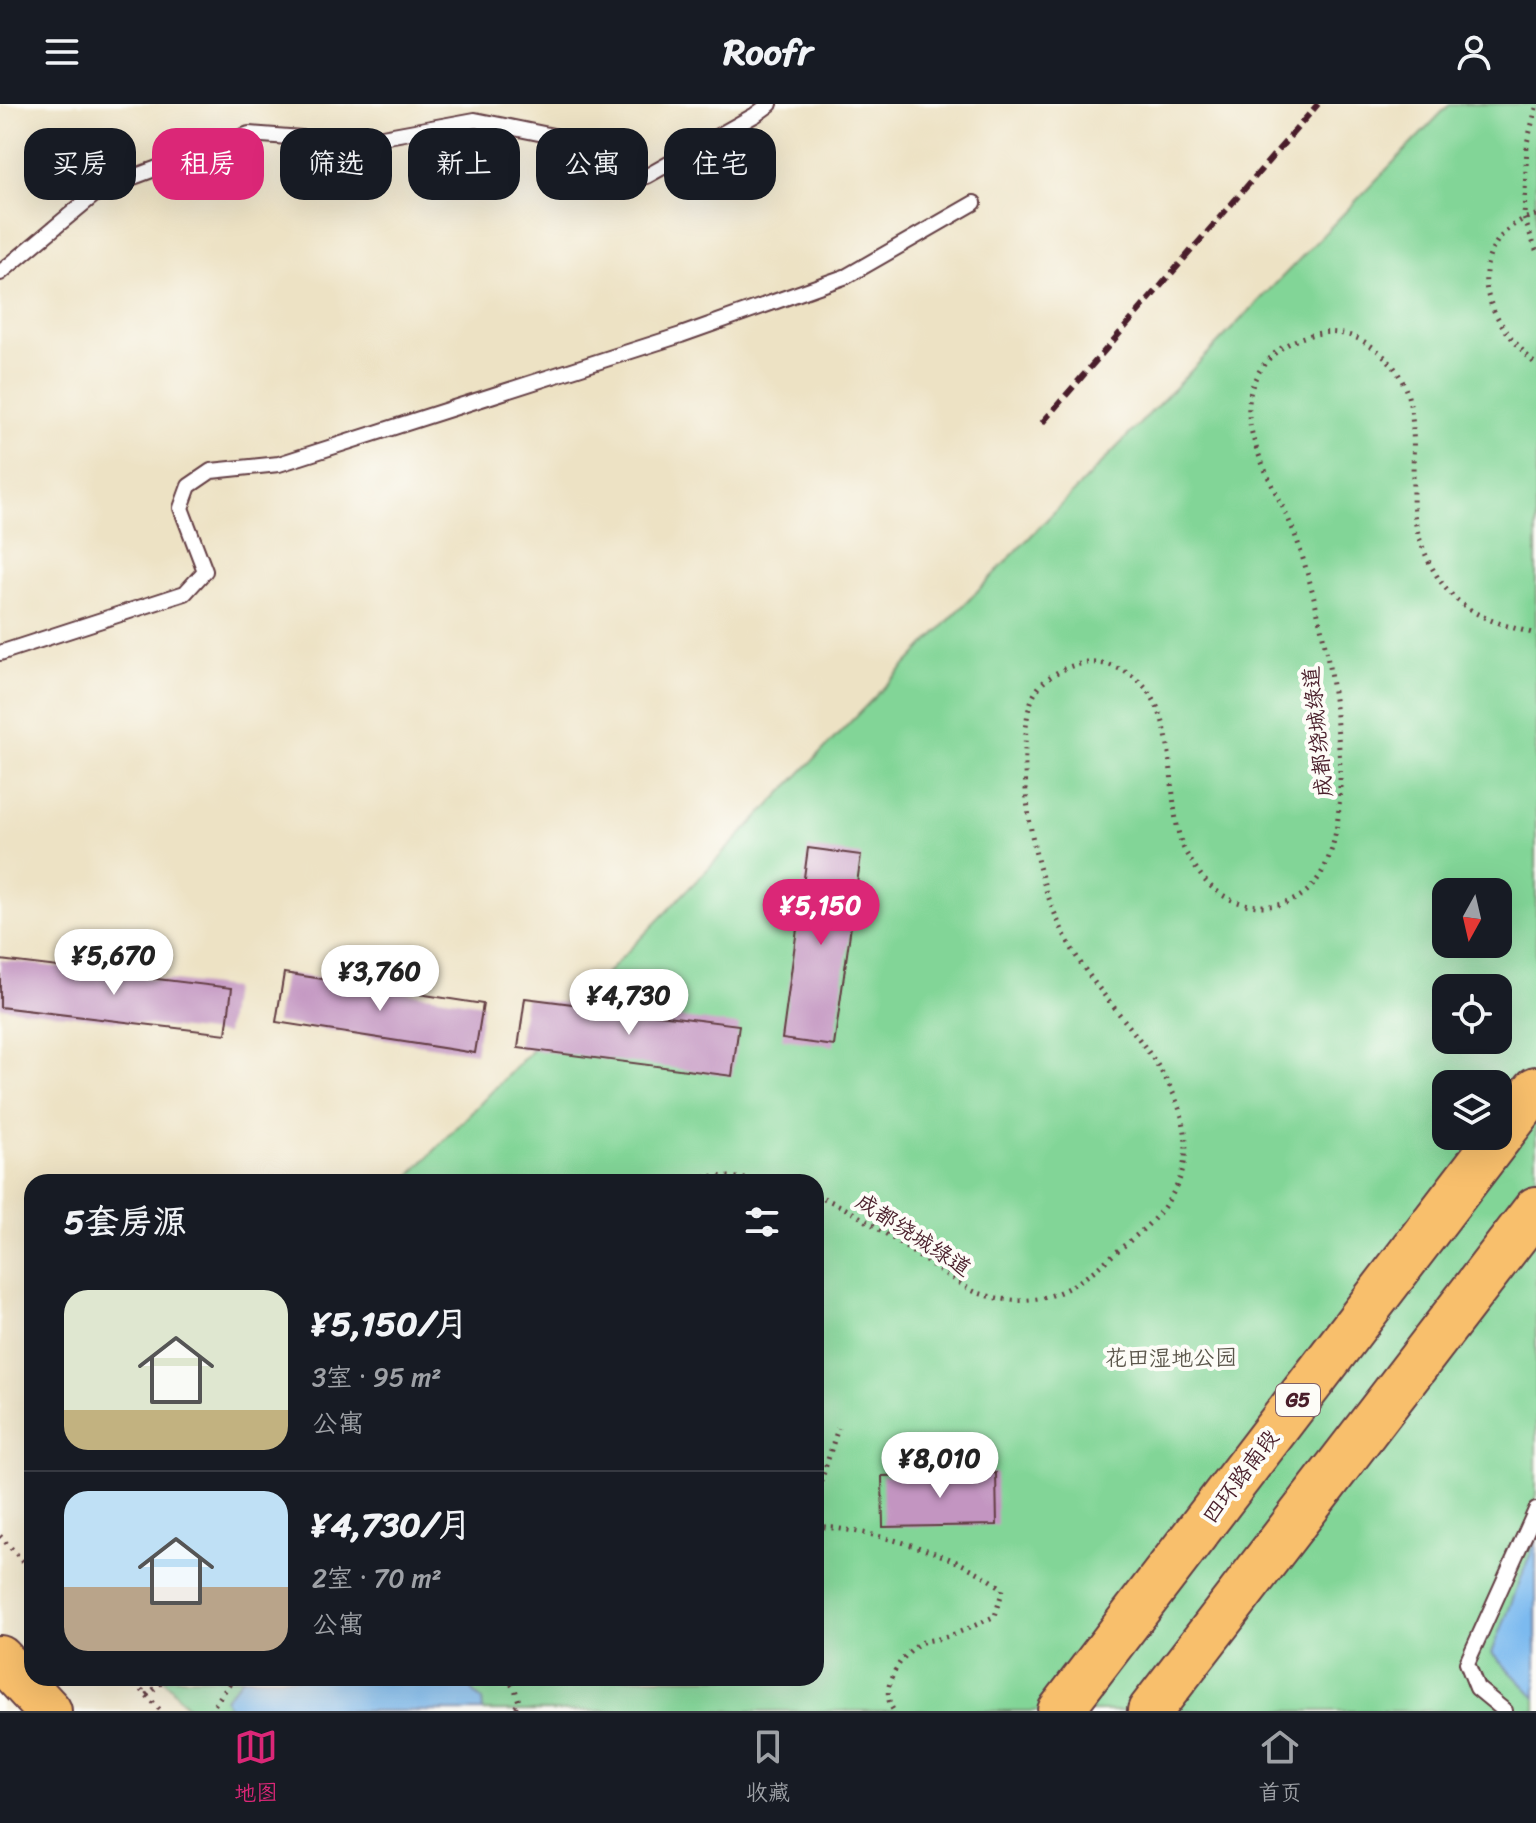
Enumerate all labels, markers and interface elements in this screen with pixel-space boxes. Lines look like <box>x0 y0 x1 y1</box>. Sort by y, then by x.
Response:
text: Roofr <box>723 20 813 84</box>
icon: menu <box>40 30 84 74</box>
icon: person <box>1452 30 1496 74</box>
chip: 买房 <box>24 128 136 200</box>
chip: 租房 <box>152 128 264 200</box>
chip: 筛选 <box>280 128 392 200</box>
chip: 新上 <box>408 128 520 200</box>
chip: 公寓 <box>536 128 648 200</box>
chip: 住宅 <box>664 128 776 200</box>
street label: 成都绕城绿道 <box>1291 664 1344 800</box>
north arrow <box>1432 878 1512 958</box>
map controls <box>1432 878 1512 1150</box>
pin: ¥5,150 <box>756 879 886 947</box>
text: ¥5,150 <box>781 882 861 928</box>
pin: ¥5,670 <box>49 929 179 997</box>
text: ¥5,670 <box>72 932 156 978</box>
pin: ¥3,760 <box>315 945 445 1013</box>
text: ¥3,760 <box>339 948 421 994</box>
pin: ¥4,730 <box>564 969 694 1037</box>
text: ¥4,730 <box>587 972 671 1018</box>
button: locate <box>1432 974 1512 1054</box>
button: layers <box>1432 1070 1512 1150</box>
street label: 成都绕城绿道 <box>848 1182 980 1287</box>
text: 5套房源 <box>64 1192 187 1252</box>
icon: filters <box>740 1200 784 1244</box>
text: ¥5,150/月 <box>312 1294 469 1354</box>
icon: home <box>128 1322 224 1418</box>
park label: 花田湿地公园 <box>1105 1338 1237 1377</box>
text: 3室 · 95 m² <box>312 1354 442 1400</box>
road number: G5 <box>1276 1384 1320 1416</box>
text: 公寓 <box>312 1400 364 1446</box>
street label: 四环路南段 <box>1192 1421 1289 1532</box>
pin: ¥8,010 <box>875 1432 1005 1500</box>
text: ¥8,010 <box>899 1435 981 1481</box>
text: ¥4,730/月 <box>312 1495 472 1555</box>
icon: home <box>128 1523 224 1619</box>
text: 2室 · 70 m² <box>312 1555 442 1601</box>
text: 公寓 <box>312 1601 364 1647</box>
tab: 地图 <box>234 1725 278 1812</box>
tab: 收藏 <box>746 1725 790 1812</box>
tab: 首页 <box>1258 1725 1302 1812</box>

